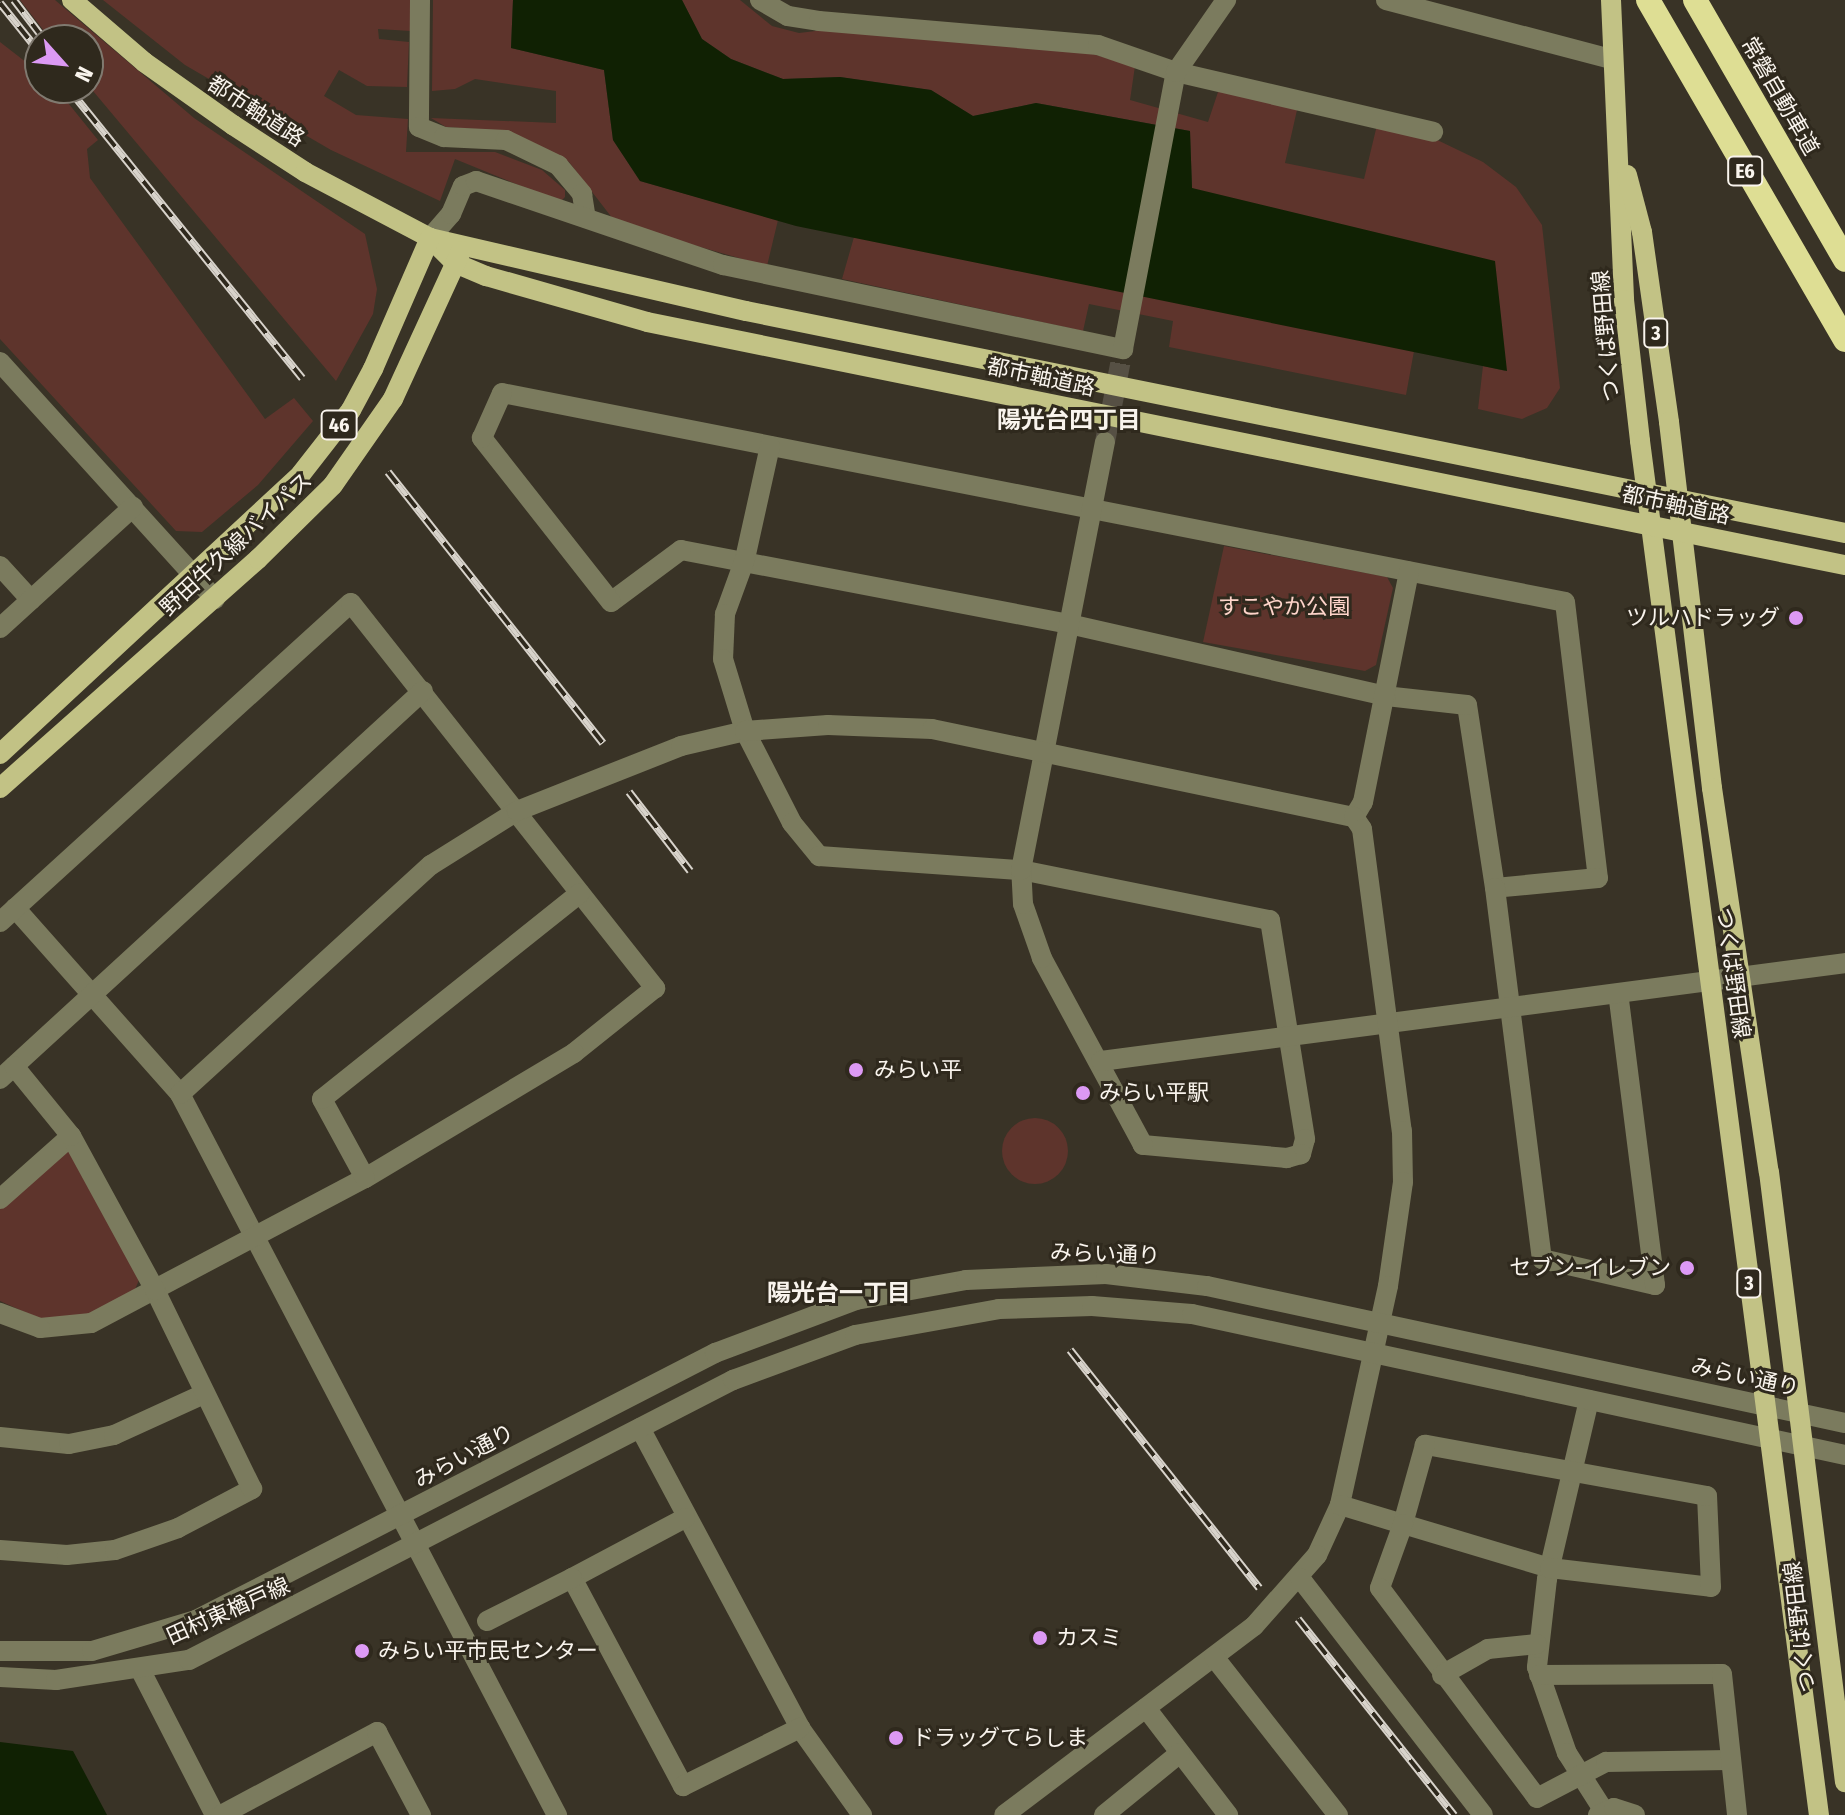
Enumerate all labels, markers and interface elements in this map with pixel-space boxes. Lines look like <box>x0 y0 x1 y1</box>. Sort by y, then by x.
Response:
north arrow <box>24 24 104 104</box>
street label: 常磐自動車道 <box>1736 32 1824 160</box>
text: N <box>69 62 99 86</box>
street label: 都市軸道路 <box>203 70 309 152</box>
road number: E6 <box>1727 155 1763 187</box>
street label: つくば野田線 <box>1587 269 1625 403</box>
road number: 3 <box>1642 317 1670 349</box>
street label: 都市軸道路 <box>984 353 1098 401</box>
district label: 陽光台四丁目 <box>997 407 1141 435</box>
road number: 46 <box>319 409 359 441</box>
street label: 野田牛久線バイパス <box>155 467 317 621</box>
street label: 都市軸道路 <box>1619 481 1733 529</box>
park label: すこやか公園 <box>1218 594 1350 620</box>
place label: ツルハドラッグ <box>1626 605 1780 631</box>
marker: ツルハドラッグ <box>1787 609 1805 627</box>
street label: つくば野田線 <box>1711 906 1755 1040</box>
place label: みらい平 <box>874 1057 962 1083</box>
marker: みらい平 <box>845 1059 867 1081</box>
place label: みらい平駅 <box>1099 1080 1209 1106</box>
marker: みらい平駅 <box>1074 1084 1092 1102</box>
street label: みらい通り <box>1050 1239 1160 1269</box>
place label: セブン-イレブン <box>1509 1255 1671 1281</box>
marker: セブン-イレブン <box>1678 1259 1696 1277</box>
road number: 3 <box>1735 1267 1763 1299</box>
district label: 陽光台一丁目 <box>767 1280 911 1308</box>
street label: みらい通り <box>1688 1353 1802 1401</box>
street label: みらい通り <box>409 1419 519 1493</box>
street label: つくば野田線 <box>1779 1560 1821 1694</box>
street label: 田村東楢戸線 <box>162 1572 294 1650</box>
place label: カスミ <box>1056 1625 1122 1651</box>
marker: カスミ <box>1031 1629 1049 1647</box>
place label: みらい平市民センター <box>378 1638 598 1664</box>
marker: みらい平市民センター <box>353 1642 371 1660</box>
place label: ドラッグてらしま <box>912 1725 1088 1751</box>
marker: ドラッグてらしま <box>887 1729 905 1747</box>

